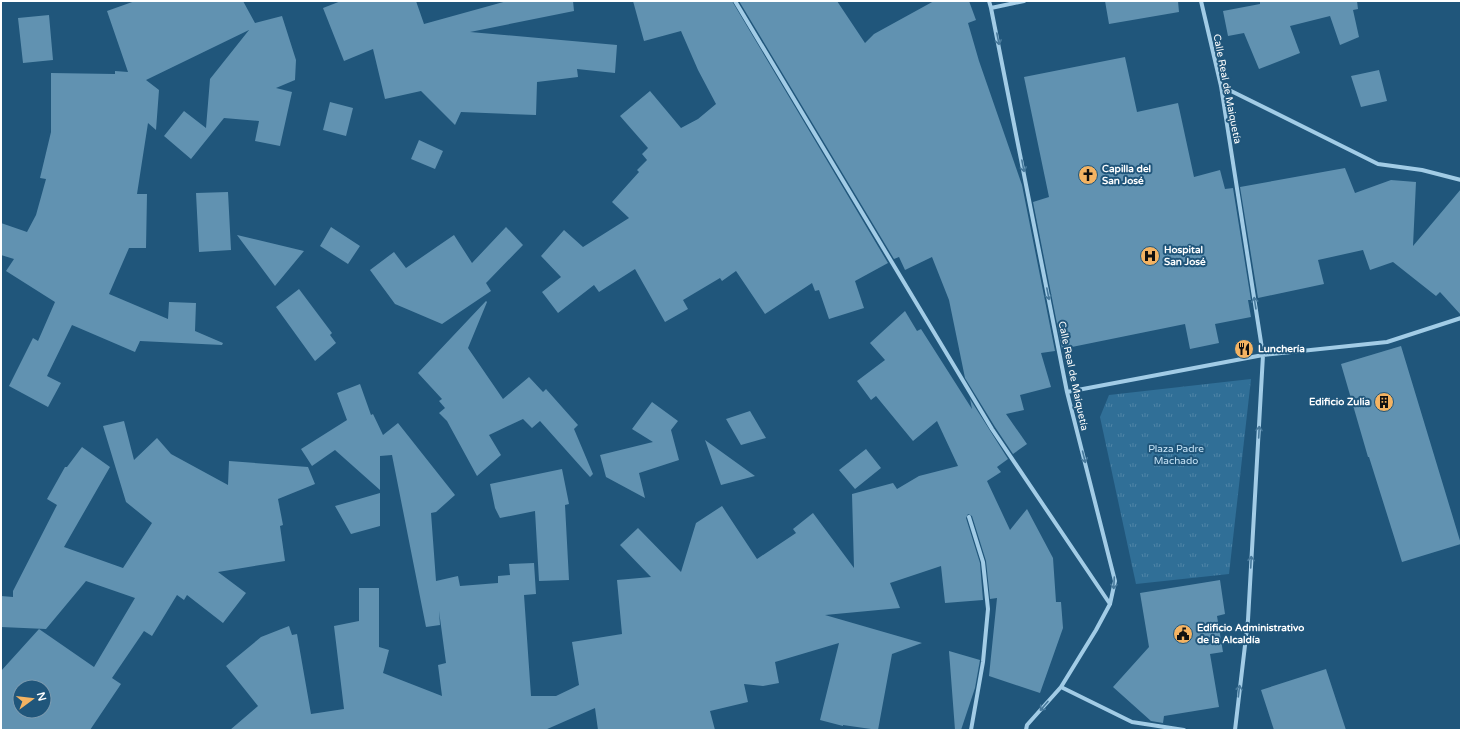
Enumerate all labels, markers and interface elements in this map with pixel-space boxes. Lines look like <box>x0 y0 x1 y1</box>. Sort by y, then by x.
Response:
one-way arrow <box>994 32 1002 45</box>
street label: Calle Real de Maiquetía <box>1210 33 1244 145</box>
one-way arrow <box>1019 160 1027 173</box>
place label: Capilla del San José <box>1102 163 1151 187</box>
church icon: Capilla del San José <box>1077 164 1099 186</box>
place label: Hospital San José <box>1164 244 1206 268</box>
hospital icon: Hospital San José <box>1139 245 1161 267</box>
one-way arrow <box>1044 287 1052 300</box>
one-way arrow <box>1251 297 1259 310</box>
street label: Calle Real de Maiquetía <box>1056 320 1090 432</box>
restaurant icon: Lunchería <box>1233 338 1255 360</box>
place label: Lunchería <box>1258 343 1305 355</box>
building icon: Edificio Zulia <box>1373 391 1395 413</box>
place label: Edificio Zulia <box>1309 396 1370 408</box>
one-way arrow <box>1255 426 1262 439</box>
park label: Plaza Padre Machado <box>1148 443 1204 467</box>
one-way arrow <box>1080 450 1088 463</box>
one-way arrow <box>1248 556 1255 569</box>
one-way arrow <box>1110 576 1117 589</box>
place label: Edificio Administrativo de la Alcaldía <box>1197 622 1304 646</box>
public building icon: Edificio Administrativo de la Alcaldía <box>1172 623 1194 645</box>
north arrow <box>12 679 52 719</box>
one-way arrow <box>1235 685 1243 698</box>
text: N <box>34 691 49 702</box>
one-way arrow <box>1039 701 1048 711</box>

